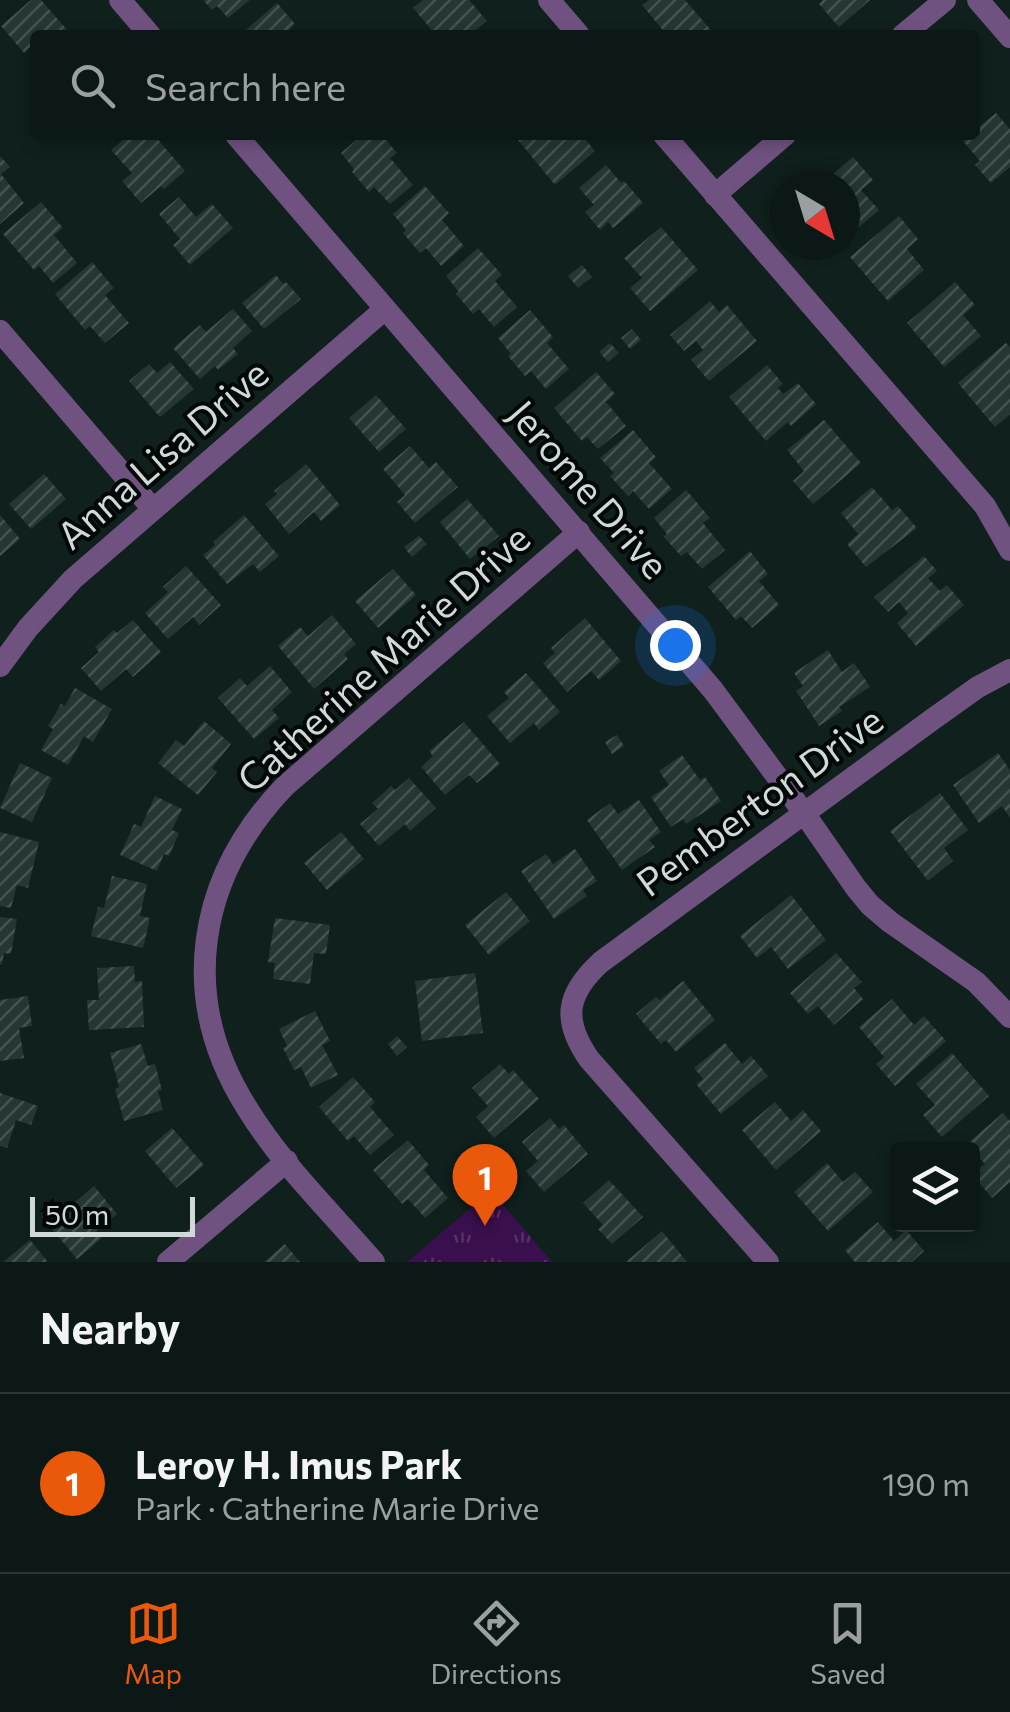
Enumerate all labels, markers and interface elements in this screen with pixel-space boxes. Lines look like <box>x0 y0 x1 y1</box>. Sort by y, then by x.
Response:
search box <box>30 30 980 140</box>
icon: search <box>65 58 120 113</box>
text: Search here <box>145 62 346 109</box>
north arrow <box>770 170 860 260</box>
street label: Anna Lisa Drive <box>46 349 277 558</box>
street label: Jerome Drive <box>500 390 680 587</box>
street label: Catherine Marie Drive <box>226 513 538 801</box>
your location <box>650 620 701 671</box>
street label: Pemberton Drive <box>626 695 891 905</box>
map controls <box>890 1142 980 1232</box>
button: layers <box>890 1142 980 1232</box>
pin: 1 <box>452 1144 518 1226</box>
scale bar <box>30 1192 195 1236</box>
text: 50 m <box>45 1197 109 1231</box>
text: Nearby <box>40 1301 180 1353</box>
text: Leroy H. Imus Park <box>135 1440 462 1487</box>
text: 1 <box>65 1463 80 1503</box>
text: 190 m <box>882 1463 970 1503</box>
text: Park · Catherine Marie Drive <box>135 1487 539 1527</box>
tab: Map <box>124 1596 182 1690</box>
tab: Directions <box>430 1596 562 1690</box>
tab: Saved <box>810 1596 886 1690</box>

